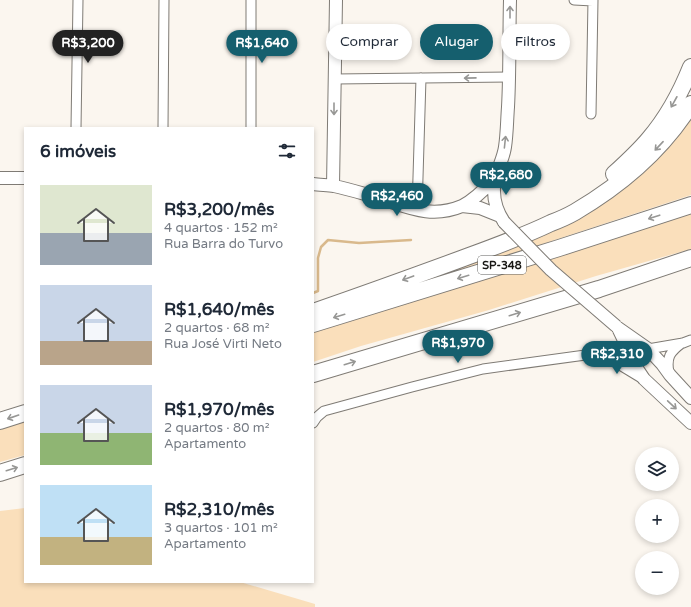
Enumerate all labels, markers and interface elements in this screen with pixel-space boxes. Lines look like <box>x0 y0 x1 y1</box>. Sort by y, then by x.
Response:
one-way arrow <box>506 6 514 19</box>
chip: Comprar <box>326 24 412 60</box>
chip: Alugar <box>420 24 493 60</box>
chip: Filtros <box>501 24 570 60</box>
pin: R$3,200 <box>51 30 125 64</box>
pin: R$1,640 <box>225 30 299 64</box>
text: R$3,200 <box>61 35 115 51</box>
text: R$1,640 <box>235 35 289 51</box>
one-way arrow <box>464 74 477 81</box>
one-way arrow <box>669 96 677 108</box>
one-way arrow <box>330 102 338 115</box>
one-way arrow <box>502 136 509 149</box>
icon: filters <box>276 140 298 162</box>
text: 6 imóveis <box>40 141 116 162</box>
one-way arrow <box>654 141 664 151</box>
pin: R$2,680 <box>469 162 543 196</box>
text: R$2,680 <box>479 167 533 183</box>
pin: R$2,460 <box>360 183 434 217</box>
text: R$2,460 <box>370 188 424 204</box>
text: R$3,200/mês <box>164 199 274 220</box>
icon: home <box>72 201 120 249</box>
one-way arrow <box>648 214 661 221</box>
text: 4 quartos · 152 m² <box>164 220 278 236</box>
text: Rua Barra do Turvo <box>164 236 283 252</box>
road number: SP-348 <box>478 256 526 274</box>
one-way arrow <box>457 274 470 281</box>
one-way arrow <box>403 275 415 283</box>
text: R$1,640/mês <box>164 299 274 320</box>
icon: home <box>72 301 120 349</box>
one-way arrow <box>509 310 522 317</box>
one-way arrow <box>333 313 346 320</box>
text: 2 quartos · 68 m² <box>164 320 270 336</box>
pin: R$1,970 <box>421 330 495 364</box>
text: R$1,970 <box>431 335 485 351</box>
text: Rua José Virti Neto <box>164 336 282 352</box>
pin: R$2,310 <box>580 341 654 375</box>
text: R$2,310 <box>590 346 644 362</box>
one-way arrow <box>344 359 357 366</box>
text: R$1,970/mês <box>164 399 274 420</box>
icon: home <box>72 401 120 449</box>
one-way arrow <box>667 401 677 410</box>
one-way arrow <box>6 414 19 421</box>
text: 2 quartos · 80 m² <box>164 420 270 436</box>
text: Apartamento <box>164 436 246 452</box>
map controls <box>635 447 679 595</box>
button: layers <box>635 447 679 491</box>
one-way arrow <box>6 465 19 472</box>
text: R$2,310/mês <box>164 499 274 520</box>
button: + <box>635 499 679 543</box>
icon: home <box>72 501 120 549</box>
text: 3 quartos · 101 m² <box>164 520 278 536</box>
text: Apartamento <box>164 536 246 552</box>
button: − <box>635 551 679 595</box>

